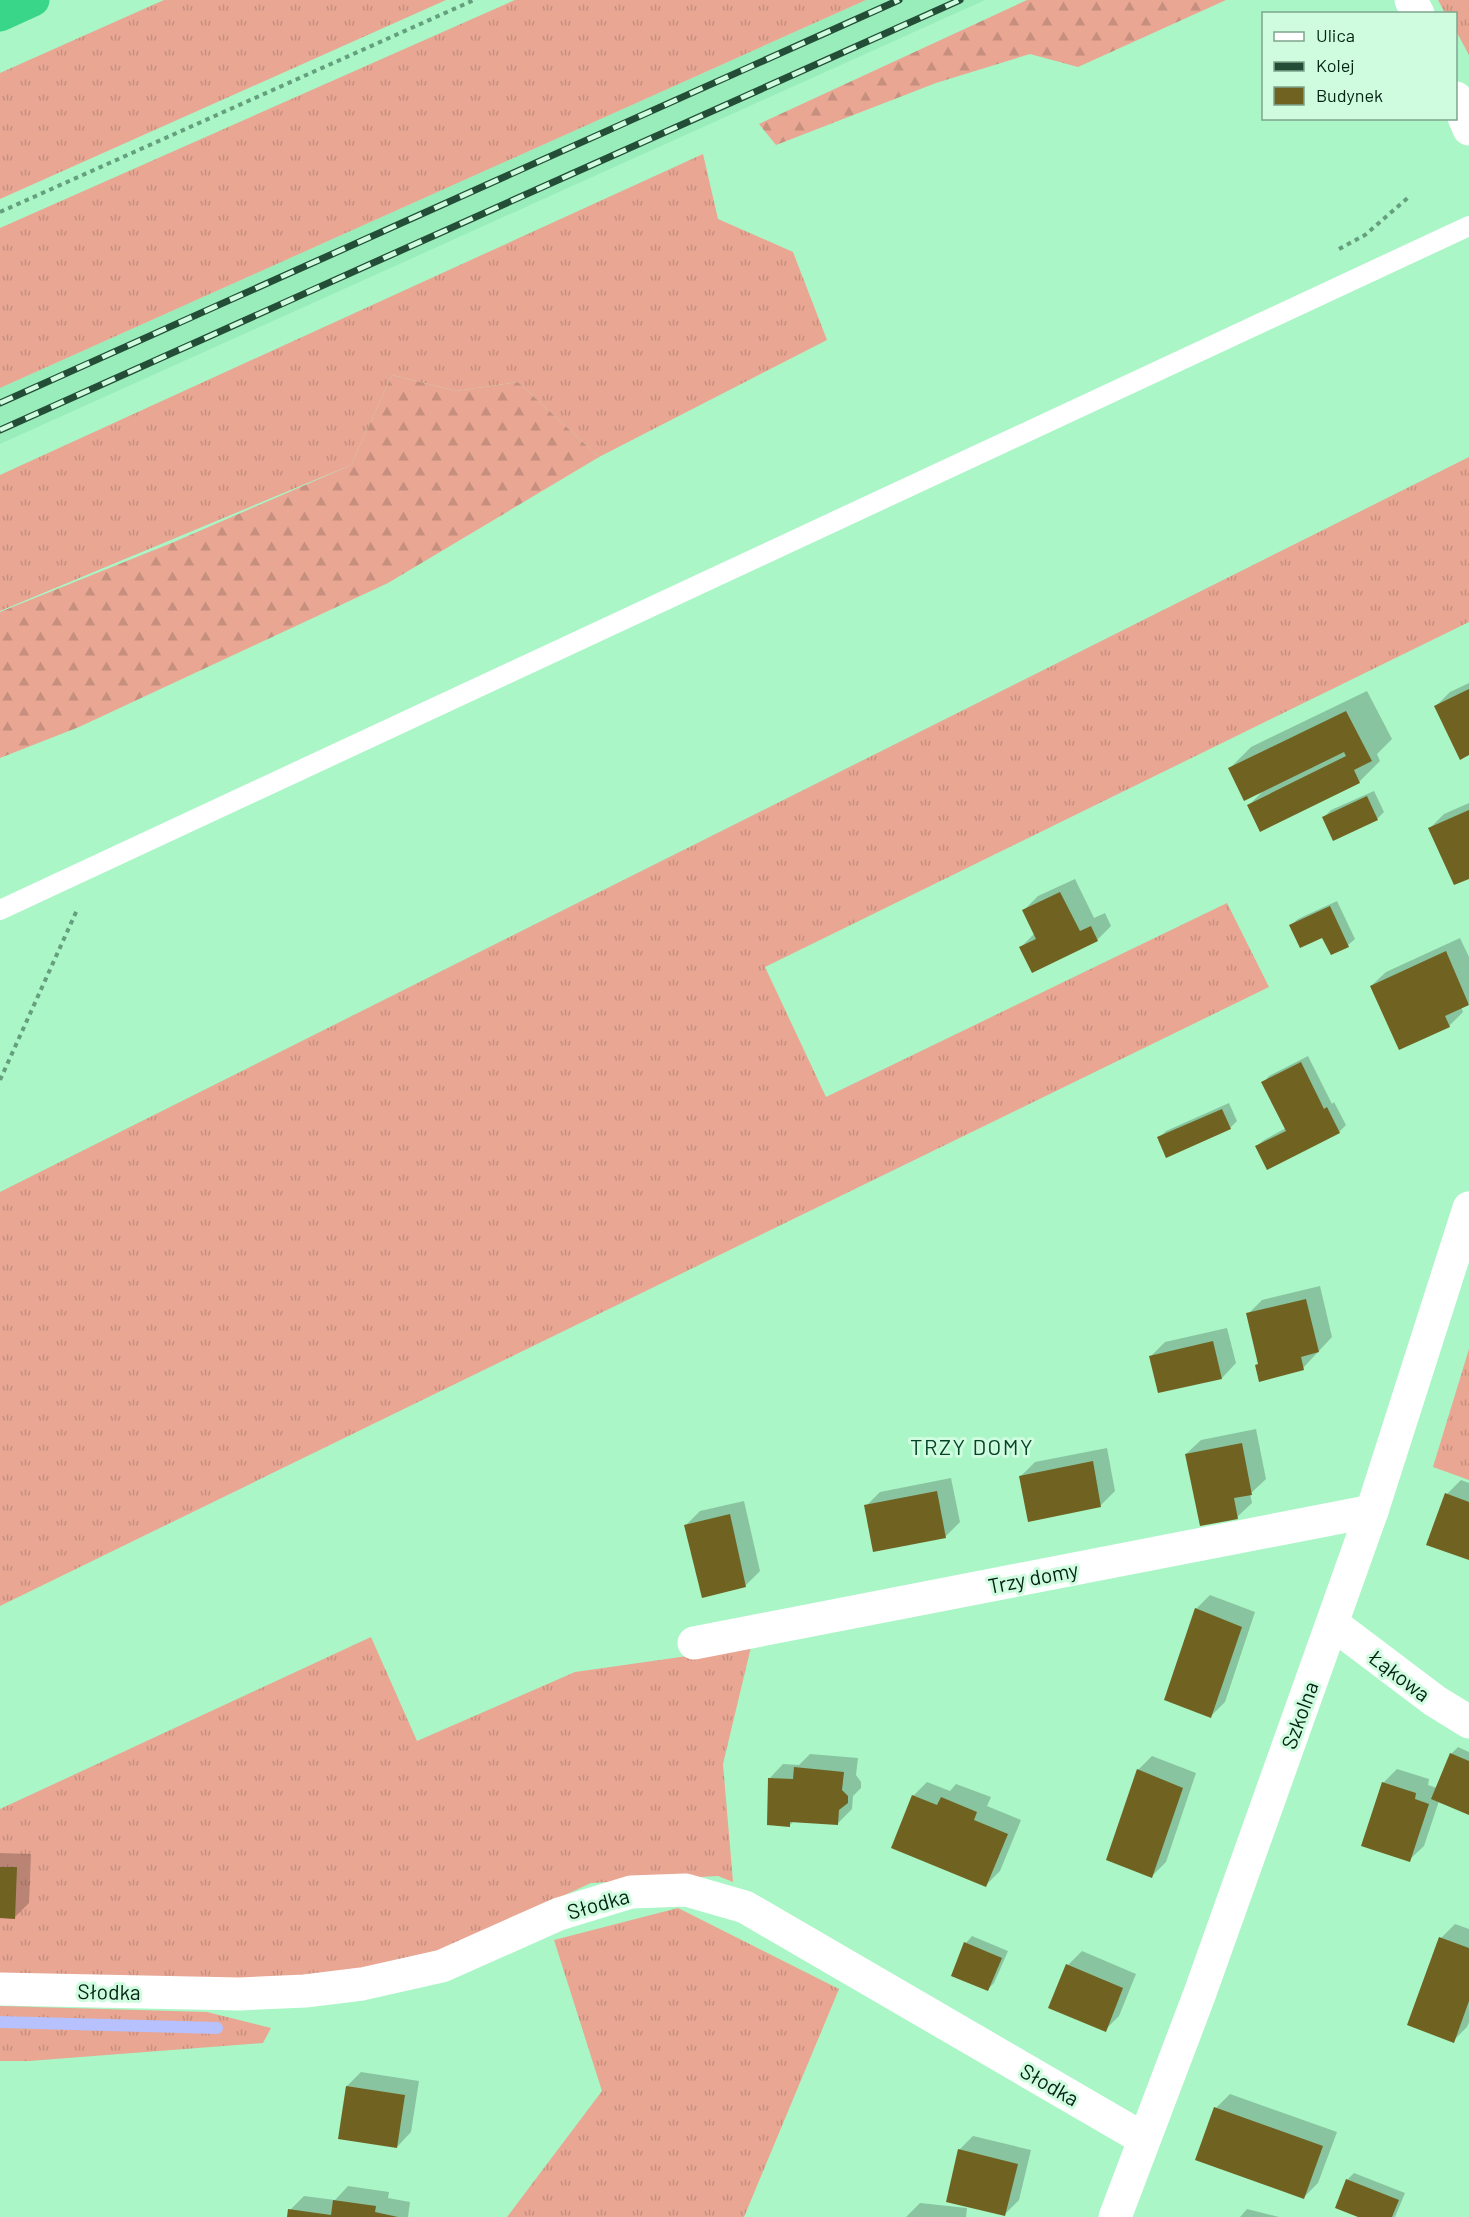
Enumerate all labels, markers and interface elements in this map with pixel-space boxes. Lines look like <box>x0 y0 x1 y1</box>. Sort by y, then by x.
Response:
legend <box>1262 12 1457 120</box>
text: Ulica <box>1316 24 1355 46</box>
text: Kolej <box>1316 54 1355 76</box>
text: Budynek <box>1316 84 1383 106</box>
district label: TRZY DOMY <box>910 1433 1034 1459</box>
street label: Trzy domy <box>986 1556 1081 1598</box>
street label: Łąkowa <box>1364 1643 1435 1706</box>
street label: Szkolna <box>1275 1678 1323 1752</box>
street label: Słodka <box>564 1882 632 1924</box>
street label: Słodka <box>77 1978 141 2004</box>
street label: Słodka <box>1016 2057 1084 2111</box>

